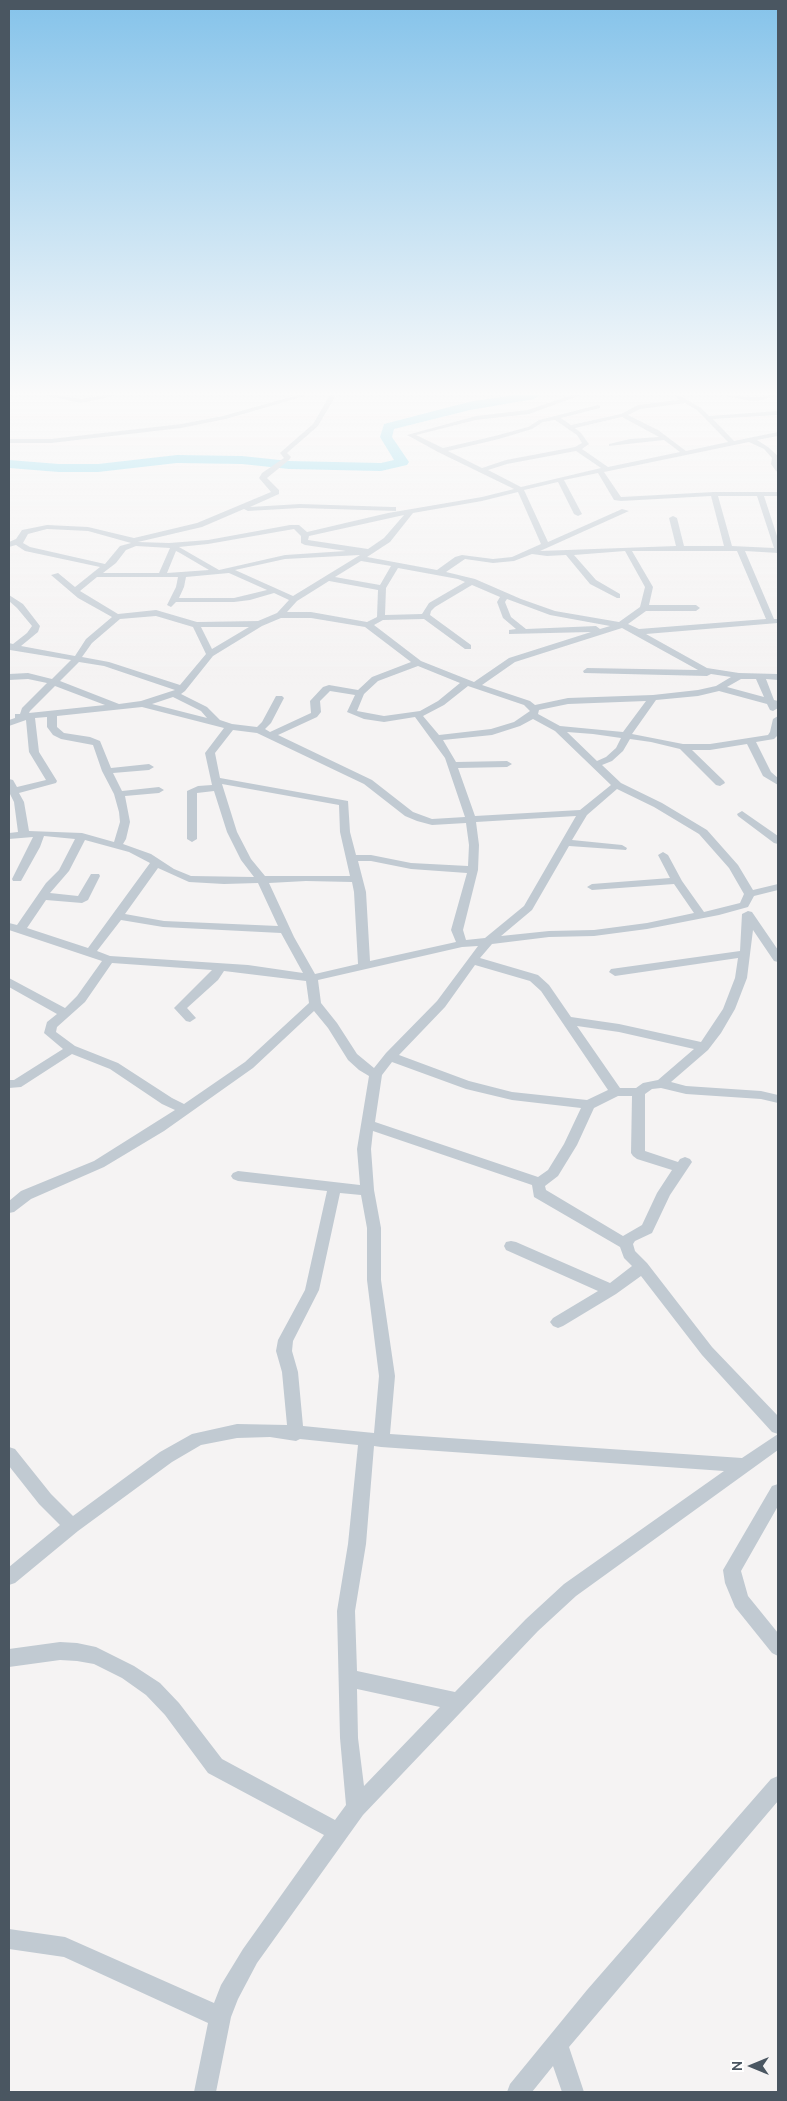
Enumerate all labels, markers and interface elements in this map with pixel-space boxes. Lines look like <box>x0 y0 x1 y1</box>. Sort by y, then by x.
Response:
north arrow <box>727 2041 777 2091</box>
text: N <box>729 2061 745 2071</box>

